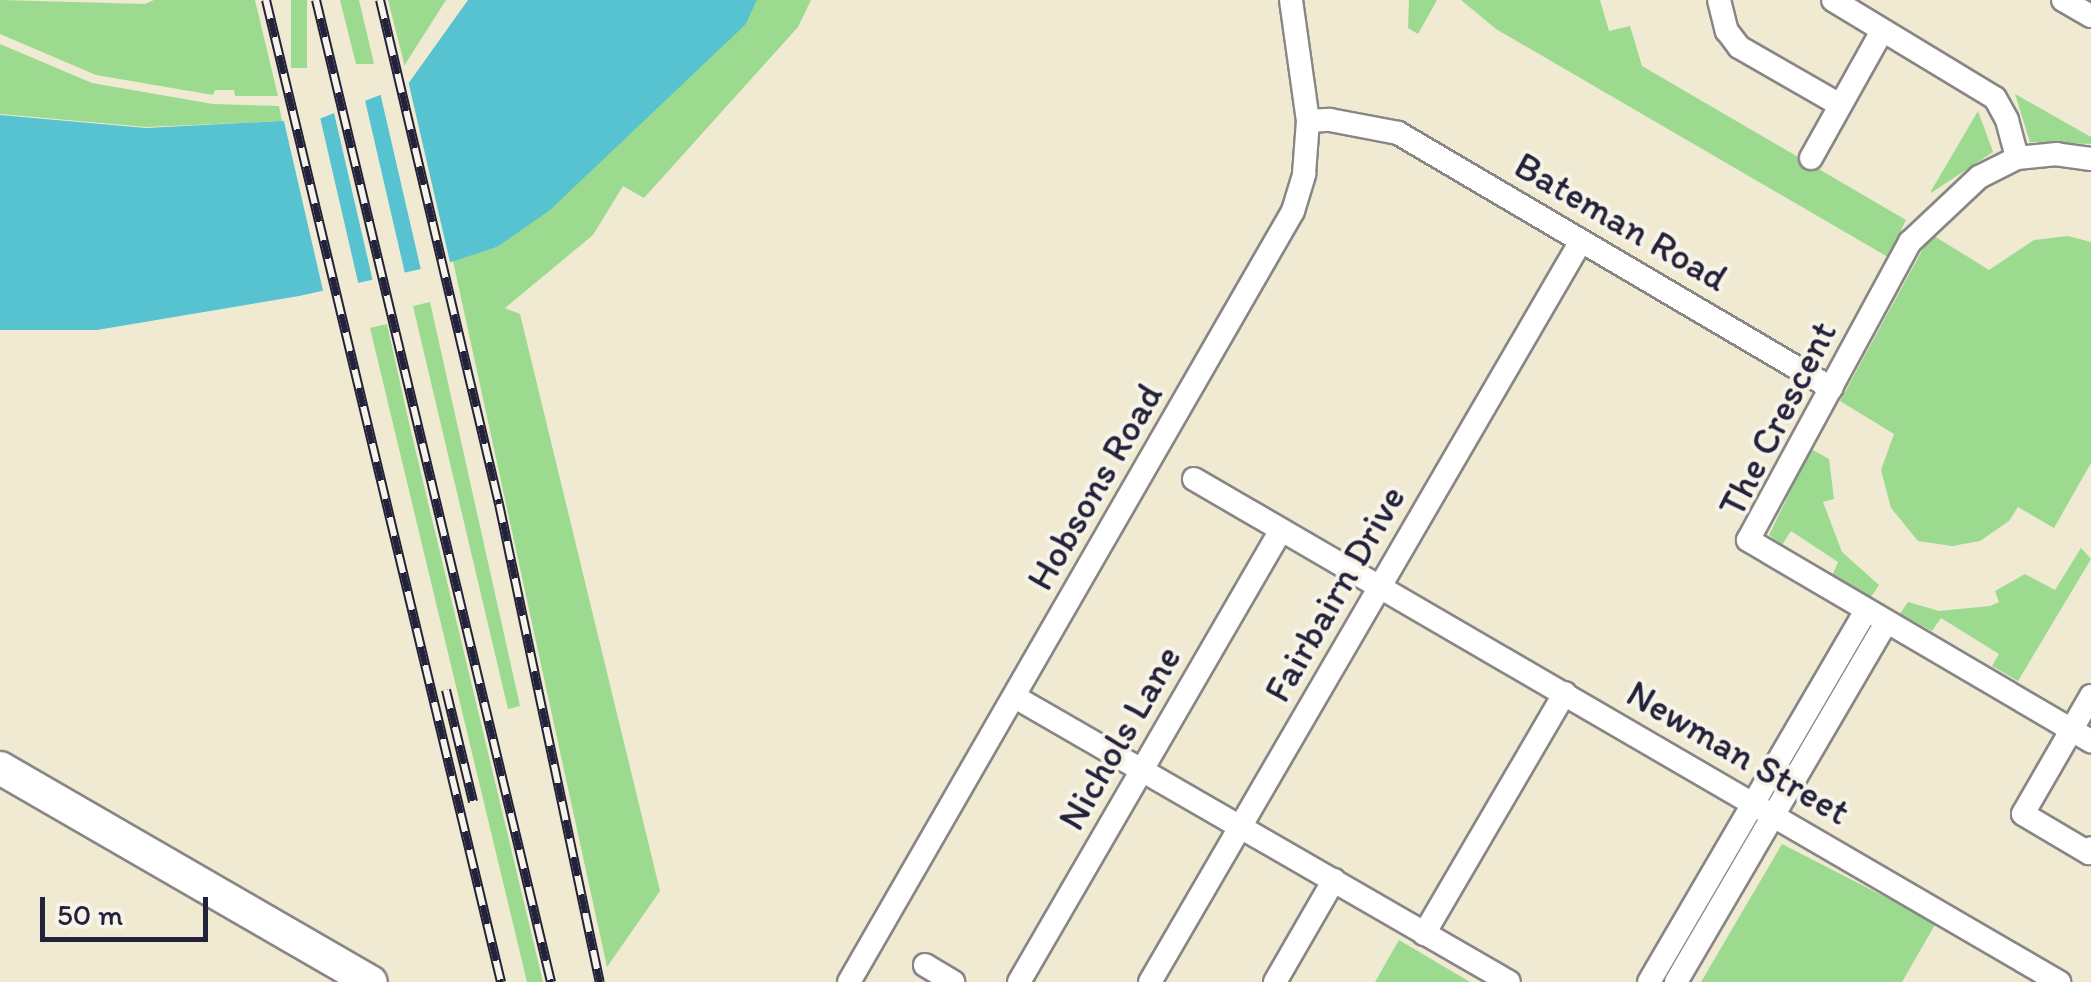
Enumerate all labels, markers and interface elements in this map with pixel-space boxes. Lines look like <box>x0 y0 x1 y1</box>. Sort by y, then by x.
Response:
street label: Bateman Road <box>1506 143 1736 301</box>
street label: The Crescent <box>1709 313 1847 525</box>
street label: Hobsons Road <box>1018 376 1172 598</box>
street label: Fairbairn Drive <box>1255 477 1415 711</box>
street label: Nichols Lane <box>1049 637 1191 839</box>
street label: Newman Street <box>1619 671 1857 835</box>
scale bar <box>45 877 212 939</box>
text: 50 m <box>57 896 123 933</box>

